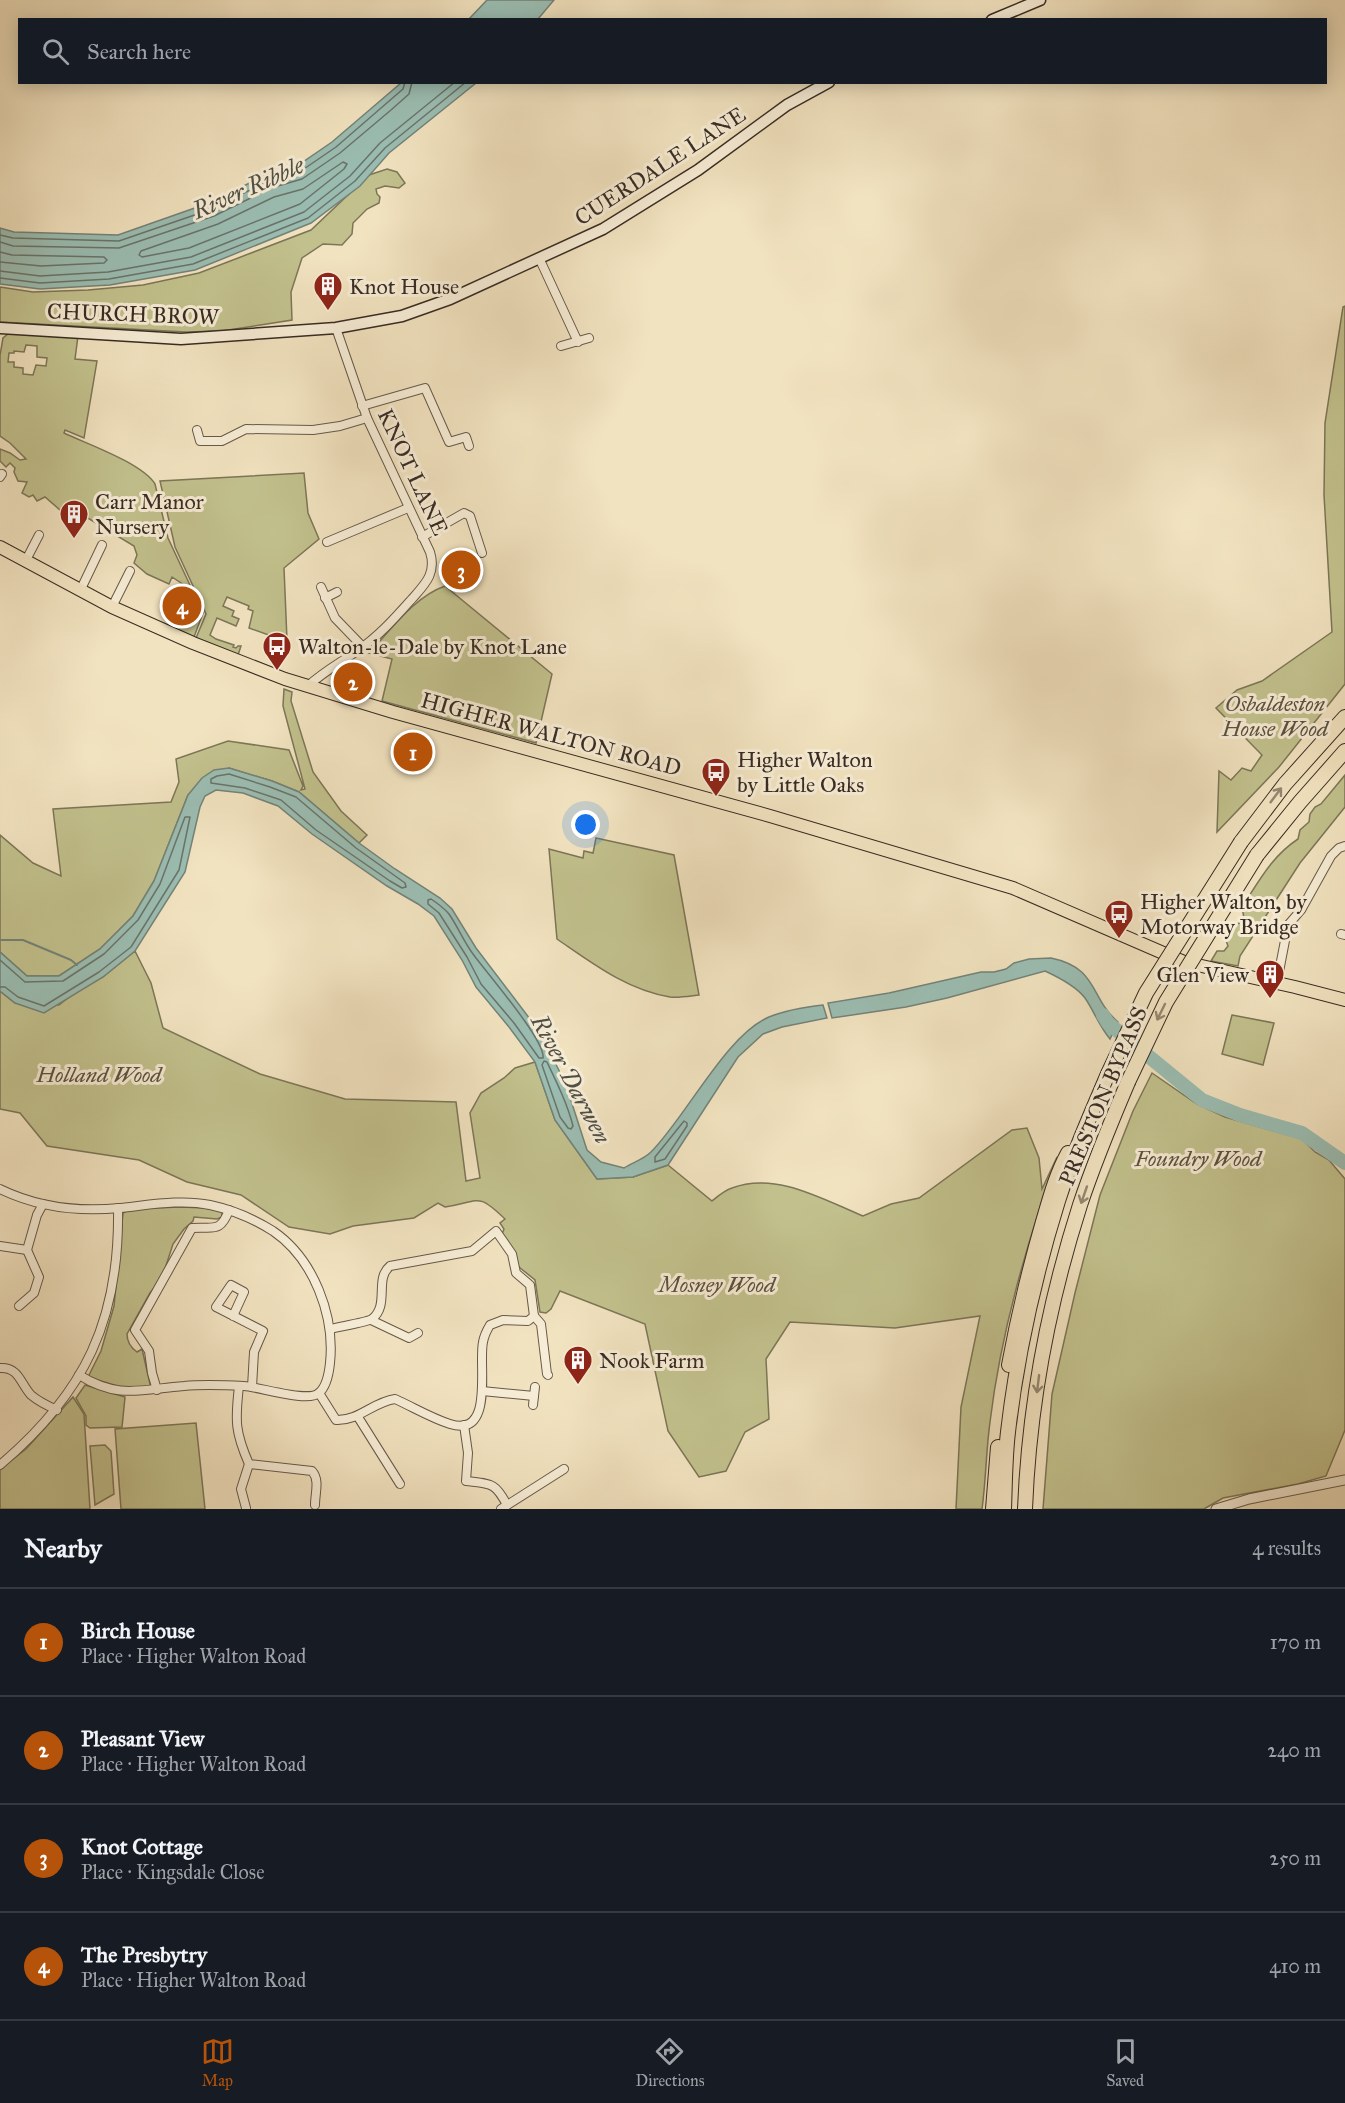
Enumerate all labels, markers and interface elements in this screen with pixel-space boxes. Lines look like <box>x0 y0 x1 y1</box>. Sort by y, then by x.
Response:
search box <box>18 18 1327 84</box>
icon: search <box>39 35 72 68</box>
text: Search here <box>87 38 191 65</box>
street label: CUERDALE LANE <box>570 101 751 231</box>
water label: River Ribble <box>187 150 310 226</box>
building icon: Knot House <box>312 270 344 312</box>
place label: Knot House <box>349 273 459 300</box>
street label: CHURCH BROW <box>47 298 221 331</box>
street label: KNOT LANE <box>372 404 454 540</box>
place label: Carr Manor Nursery <box>95 488 205 540</box>
building icon: Carr Manor Nursery <box>58 498 90 540</box>
pin: 3 <box>442 548 480 592</box>
pin: 4 <box>162 584 201 628</box>
bus stop icon: Walton-le-Dale by Knot Lane <box>261 630 293 672</box>
place label: Walton-le-Dale by Knot Lane <box>298 633 567 660</box>
pin: 2 <box>334 660 372 704</box>
street label: HIGHER WALTON ROAD <box>418 686 684 782</box>
park label: Osbaldeston House Wood <box>1221 690 1330 742</box>
pin: 1 <box>394 730 432 774</box>
place label: Higher Walton by Little Oaks <box>737 746 873 798</box>
bus stop icon: Higher Walton by Little Oaks <box>700 756 732 798</box>
one-way arrow <box>1270 788 1283 804</box>
your location <box>571 810 600 839</box>
place label: Higher Walton, by Motorway Bridge <box>1140 888 1307 940</box>
bus stop icon: Higher Walton, by Motorway Bridge <box>1103 898 1135 940</box>
building icon: Glen View <box>1254 958 1286 1000</box>
place label: Glen View <box>1156 961 1250 988</box>
street label: PRESTON BYPASS <box>1053 1002 1153 1190</box>
one-way arrow <box>1155 1002 1167 1020</box>
water label: River Darwen <box>524 1008 618 1149</box>
park label: Holland Wood <box>35 1061 163 1088</box>
park label: Foundry Wood <box>1134 1145 1263 1172</box>
one-way arrow <box>1077 1185 1088 1204</box>
park label: Mosney Wood <box>657 1271 777 1298</box>
building icon: Nook Farm <box>562 1344 594 1386</box>
place label: Nook Farm <box>599 1347 705 1374</box>
one-way arrow <box>1032 1374 1043 1394</box>
text: Nearby <box>24 1532 102 1564</box>
text: 4 results <box>1252 1536 1321 1560</box>
text: Birch House <box>81 1617 195 1644</box>
text: 1 <box>40 1630 47 1654</box>
text: 170 m <box>1270 1630 1321 1654</box>
text: Place · Higher Walton Road <box>81 1644 306 1668</box>
text: Pleasant View <box>81 1725 204 1752</box>
text: 2 <box>39 1738 48 1762</box>
text: 240 m <box>1267 1738 1321 1762</box>
text: Place · Higher Walton Road <box>81 1752 306 1776</box>
text: Knot Cottage <box>81 1833 203 1860</box>
text: 3 <box>40 1846 48 1870</box>
text: 250 m <box>1269 1846 1321 1870</box>
text: Place · Kingsdale Close <box>81 1860 264 1884</box>
text: The Presbytry <box>81 1941 207 1968</box>
text: 4 <box>38 1954 49 1978</box>
text: 410 m <box>1269 1954 1321 1978</box>
text: Place · Higher Walton Road <box>81 1968 306 1992</box>
tab: Map <box>201 2035 234 2090</box>
tab: Directions <box>636 2035 704 2090</box>
tab: Saved <box>1106 2035 1144 2090</box>

